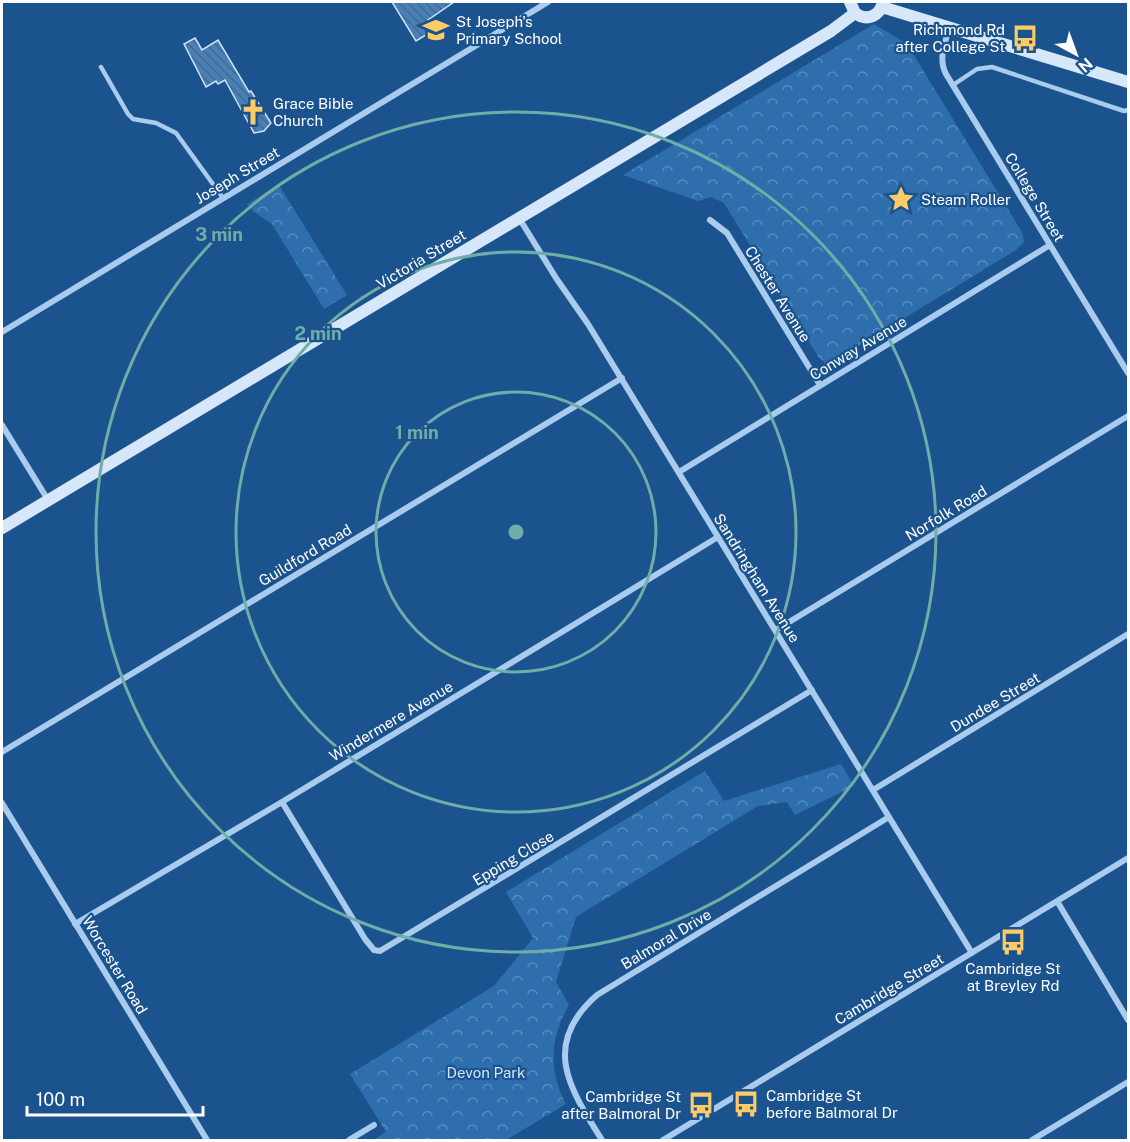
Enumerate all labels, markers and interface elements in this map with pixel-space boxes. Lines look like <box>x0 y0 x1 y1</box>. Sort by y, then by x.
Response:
place label: St Joseph's Primary School <box>456 13 562 47</box>
school or university icon: St Joseph's Primary School <box>421 15 451 45</box>
place label: Richmond Rd after College St <box>895 21 1005 55</box>
bus stop icon: Richmond Rd after College St <box>1010 23 1040 53</box>
north arrow <box>1046 24 1106 84</box>
text: N <box>1075 54 1096 76</box>
place label: Grace Bible Church <box>273 95 354 129</box>
church icon: Grace Bible Church <box>238 97 268 127</box>
street label: Joseph Street <box>192 143 282 207</box>
street label: College Street <box>1002 149 1068 245</box>
place icon: Steam Roller <box>886 184 916 214</box>
place label: Steam Roller <box>921 191 1011 208</box>
text: 3 min <box>195 224 243 245</box>
street label: Victoria Street <box>373 226 469 292</box>
street label: Chester Avenue <box>742 243 814 345</box>
street label: Conway Avenue <box>807 312 909 384</box>
text: 2 min <box>294 323 342 344</box>
text: 1 min <box>395 422 439 443</box>
street label: Norfolk Road <box>902 482 990 544</box>
street label: Sandringham Avenue <box>710 510 804 646</box>
street label: Guildford Road <box>256 521 354 589</box>
centre of rings <box>506 522 526 542</box>
street label: Dundee Street <box>947 669 1043 735</box>
street label: Windermere Avenue <box>326 677 456 765</box>
street label: Epping Close <box>469 827 557 889</box>
street label: Balmoral Drive <box>618 905 714 973</box>
street label: Worcester Road <box>79 913 151 1017</box>
bus stop icon: Cambridge St at Breyley Rd <box>998 927 1028 957</box>
street label: Cambridge Street <box>832 950 947 1028</box>
place label: Cambridge St at Breyley Rd <box>965 960 1061 994</box>
park label: Devon Park <box>447 1064 525 1081</box>
scale bar <box>27 1079 202 1117</box>
place label: Cambridge St before Balmoral Dr <box>766 1087 898 1121</box>
place label: Cambridge St after Balmoral Dr <box>561 1088 681 1122</box>
text: 100 m <box>36 1089 85 1110</box>
bus stop icon: Cambridge St before Balmoral Dr <box>731 1089 761 1119</box>
bus stop icon: Cambridge St after Balmoral Dr <box>686 1090 716 1120</box>

